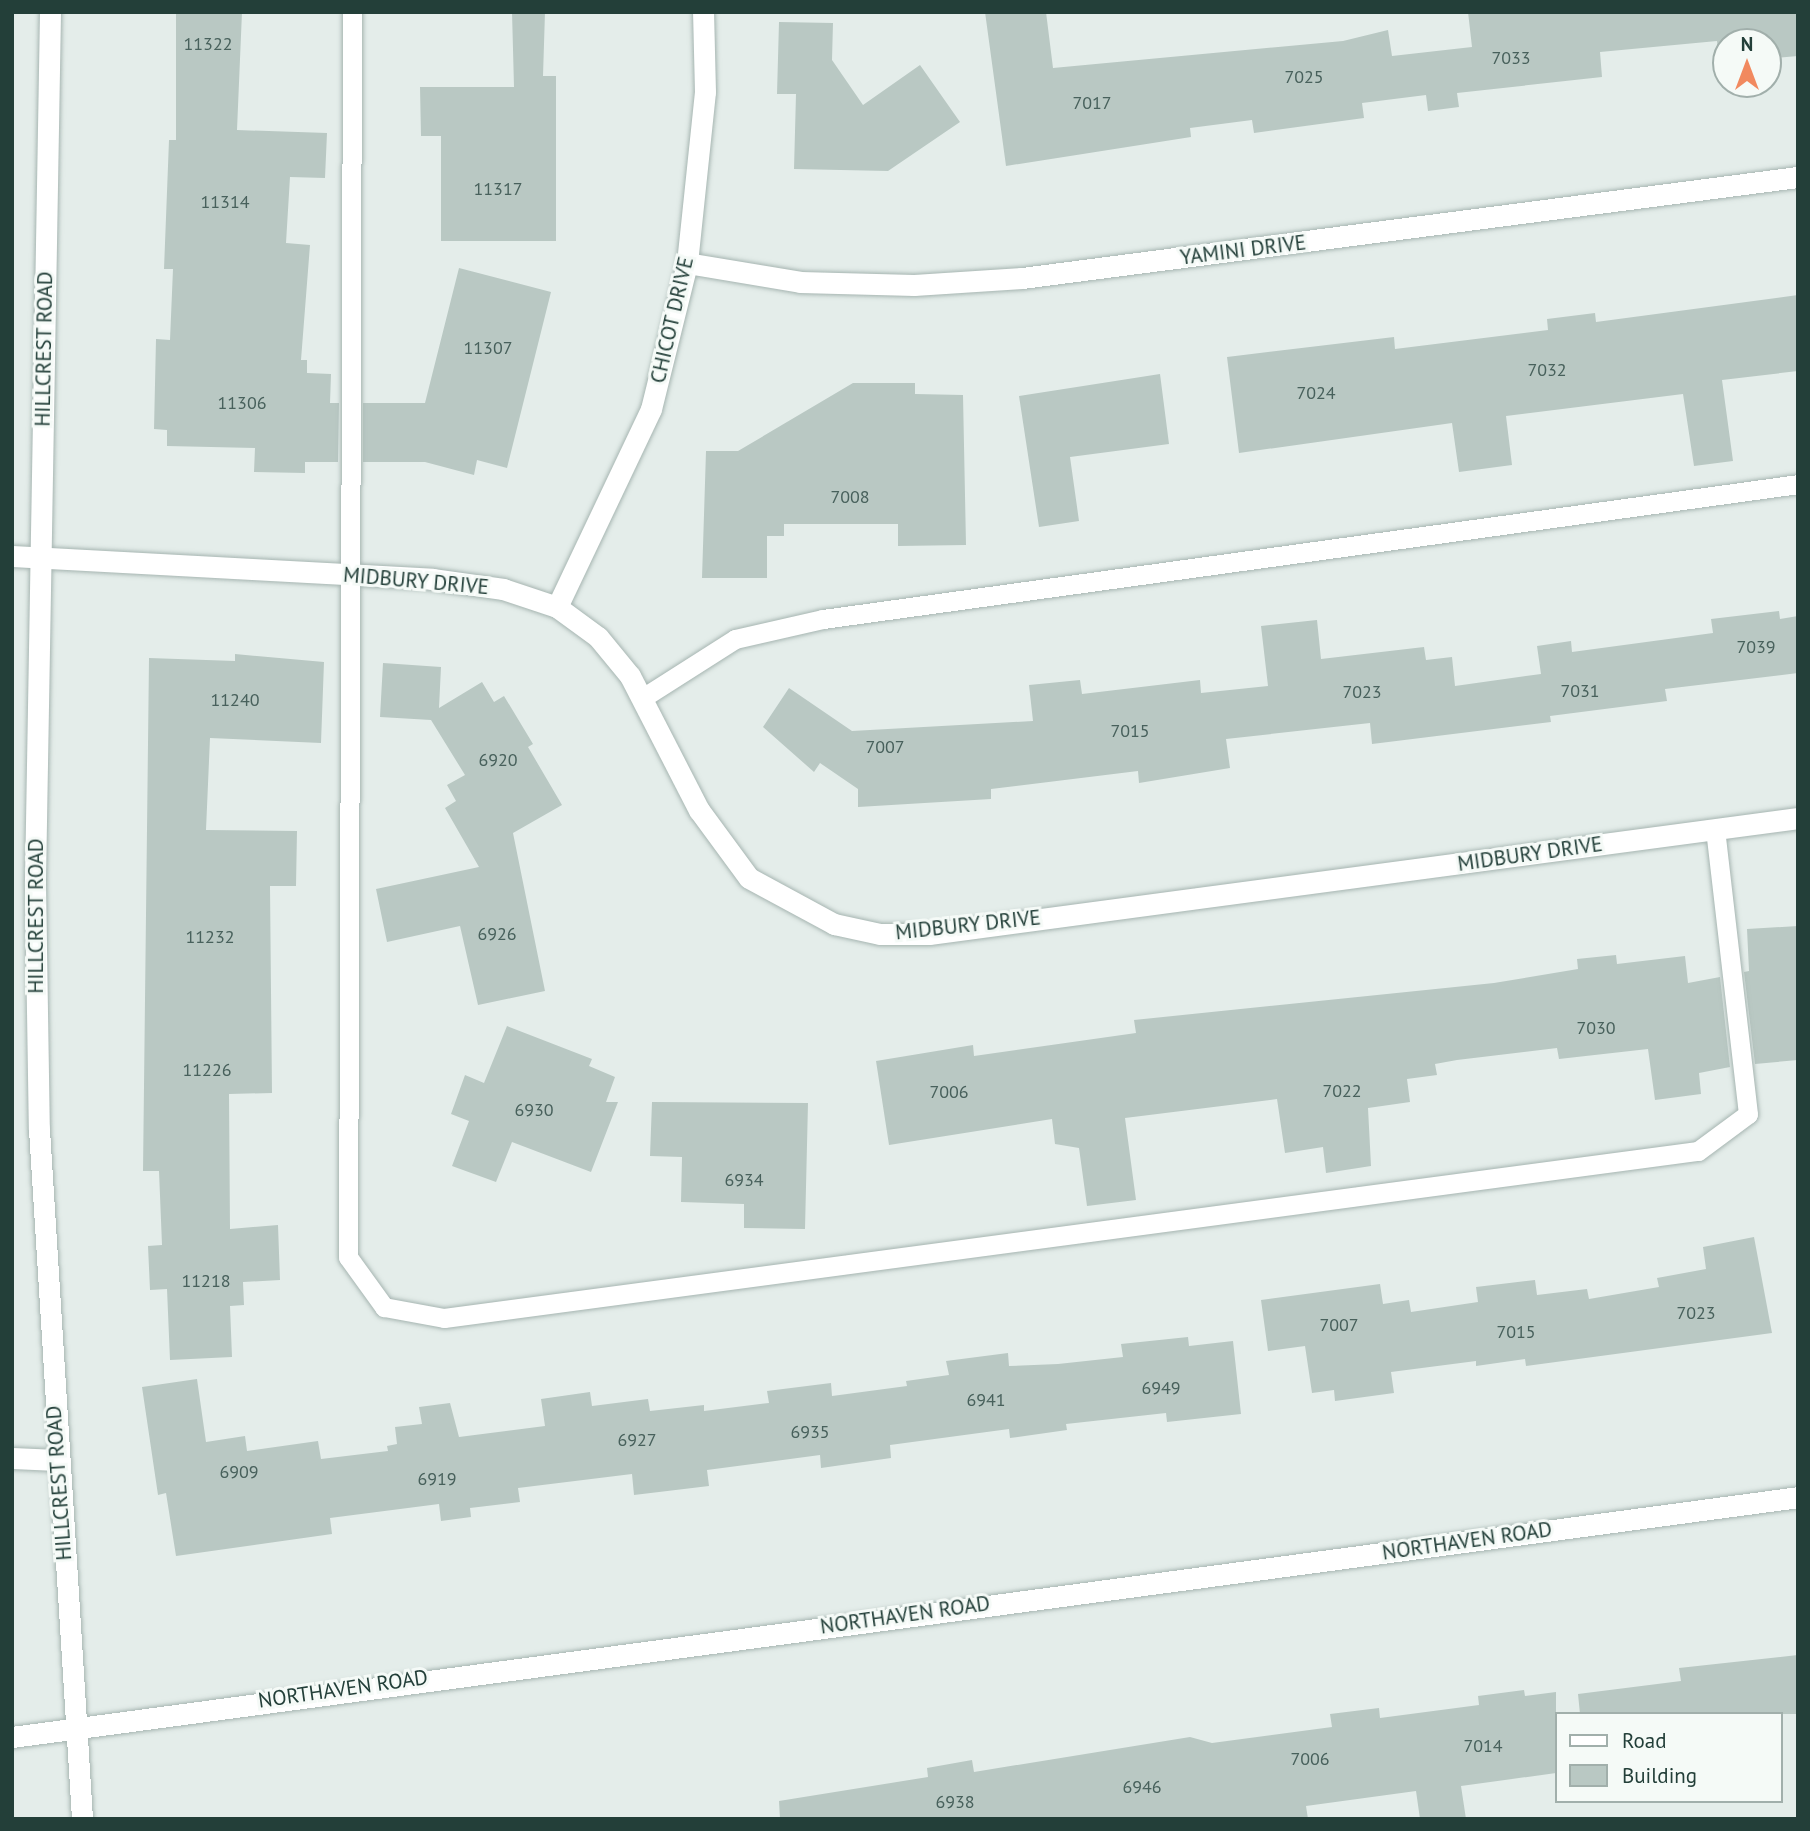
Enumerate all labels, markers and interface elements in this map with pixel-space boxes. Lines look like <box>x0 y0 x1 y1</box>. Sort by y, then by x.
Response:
north arrow <box>1712 28 1782 98</box>
text: N <box>1741 32 1753 56</box>
house number: 11322 <box>183 33 233 55</box>
house number: 7033 <box>1491 47 1531 69</box>
house number: 7025 <box>1284 66 1324 88</box>
house number: 7017 <box>1072 92 1112 114</box>
house number: 11317 <box>473 178 523 200</box>
house number: 11314 <box>200 191 250 213</box>
street label: YAMINI DRIVE <box>1179 230 1307 270</box>
street label: CHICOT DRIVE <box>645 254 699 386</box>
street label: HILLCREST ROAD <box>30 271 58 427</box>
house number: 11307 <box>463 337 513 359</box>
house number: 7032 <box>1527 359 1567 381</box>
house number: 7024 <box>1296 382 1336 404</box>
house number: 11306 <box>217 392 267 414</box>
house number: 7008 <box>830 486 870 508</box>
street label: MIDBURY DRIVE <box>342 562 490 600</box>
house number: 7039 <box>1736 636 1776 658</box>
house number: 7031 <box>1560 680 1600 702</box>
house number: 7023 <box>1342 681 1382 703</box>
house number: 11240 <box>210 689 260 711</box>
house number: 7015 <box>1110 720 1150 742</box>
house number: 7007 <box>865 736 905 758</box>
house number: 6920 <box>478 749 518 771</box>
street label: MIDBURY DRIVE <box>1456 831 1604 877</box>
street label: HILLCREST ROAD <box>23 838 49 994</box>
street label: MIDBURY DRIVE <box>894 905 1042 945</box>
house number: 6926 <box>477 923 517 945</box>
house number: 11232 <box>185 926 235 948</box>
house number: 7030 <box>1576 1017 1616 1039</box>
house number: 11226 <box>182 1059 232 1081</box>
house number: 7022 <box>1322 1080 1362 1102</box>
house number: 7006 <box>929 1081 969 1103</box>
house number: 6930 <box>514 1099 554 1121</box>
house number: 6934 <box>724 1169 764 1191</box>
house number: 11218 <box>181 1270 231 1292</box>
house number: 7023 <box>1676 1302 1716 1324</box>
house number: 7007 <box>1319 1314 1359 1336</box>
house number: 7015 <box>1496 1321 1536 1343</box>
house number: 6949 <box>1141 1377 1181 1399</box>
house number: 6941 <box>966 1389 1006 1411</box>
street label: HILLCREST ROAD <box>41 1404 77 1562</box>
house number: 6935 <box>790 1421 830 1443</box>
house number: 6927 <box>617 1429 657 1451</box>
house number: 6909 <box>219 1461 259 1483</box>
house number: 6919 <box>417 1468 457 1490</box>
street label: NORTHAVEN ROAD <box>1380 1517 1554 1565</box>
street label: NORTHAVEN ROAD <box>818 1591 992 1639</box>
street label: NORTHAVEN ROAD <box>256 1665 430 1713</box>
legend <box>1554 1712 1782 1803</box>
text: Road <box>1622 1727 1666 1754</box>
house number: 7014 <box>1463 1735 1503 1757</box>
house number: 7006 <box>1290 1748 1330 1770</box>
text: Building <box>1622 1762 1697 1789</box>
house number: 6946 <box>1122 1776 1162 1798</box>
house number: 6938 <box>935 1791 975 1813</box>

